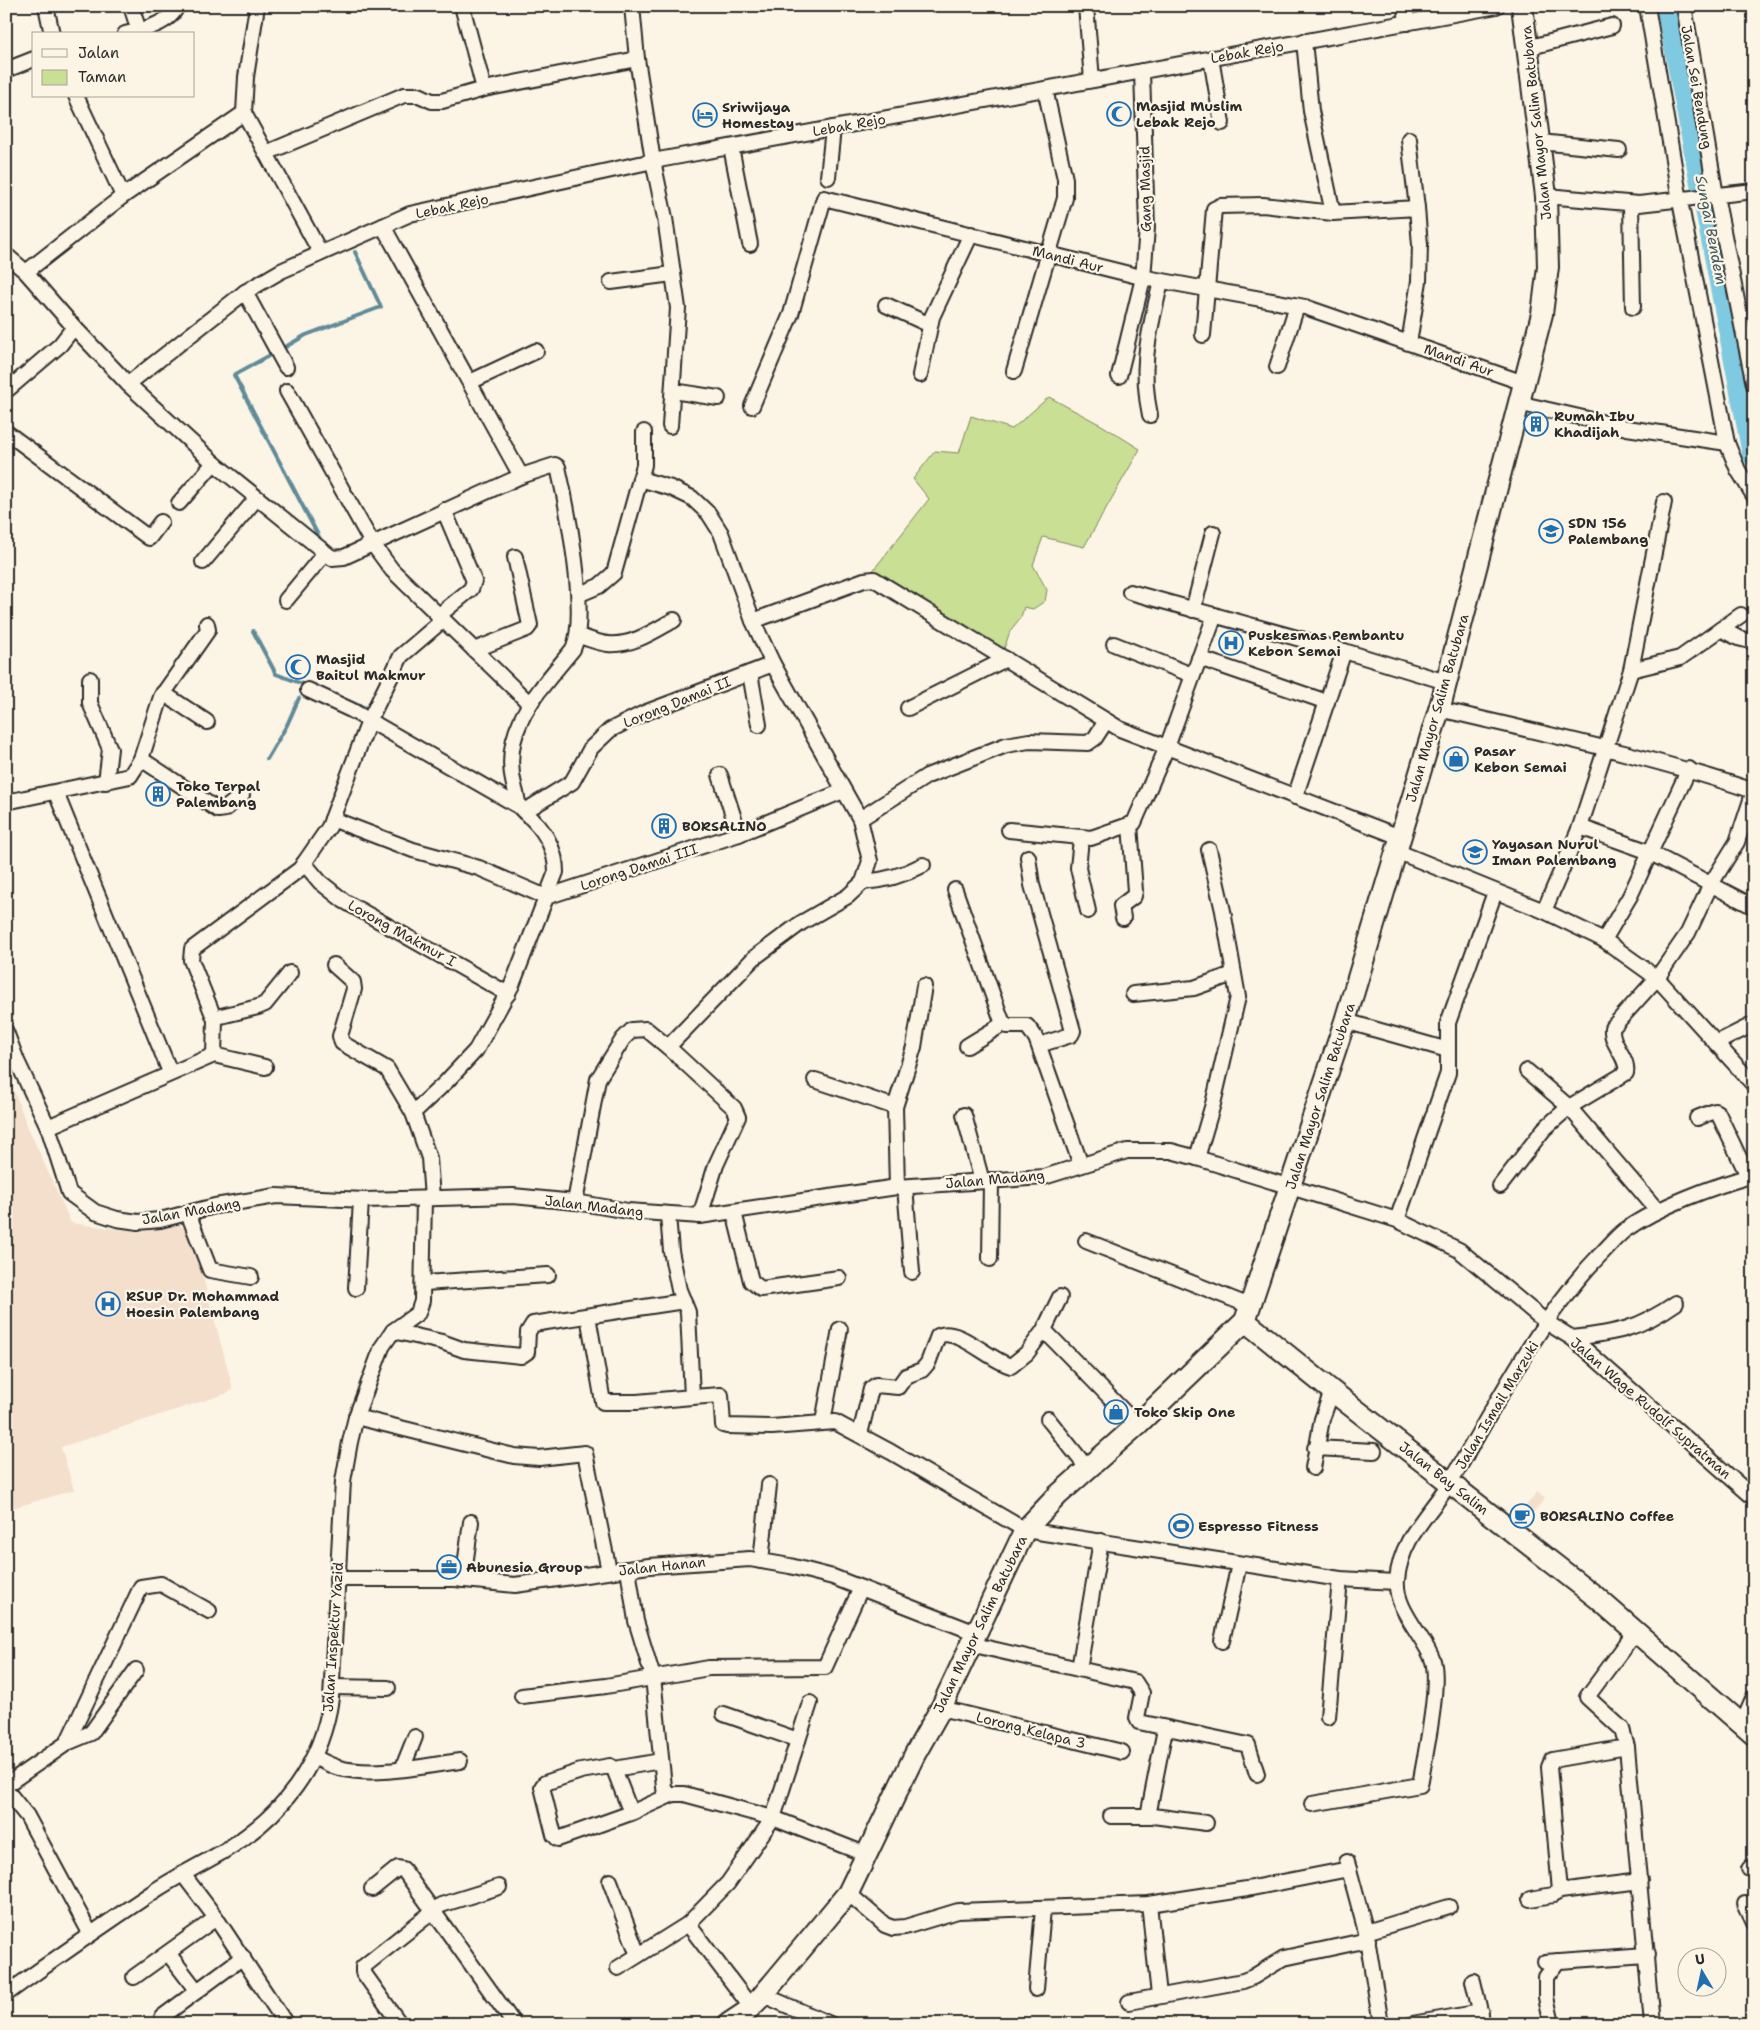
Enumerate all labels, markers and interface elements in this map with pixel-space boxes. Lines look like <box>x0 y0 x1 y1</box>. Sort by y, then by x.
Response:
street label: Jalan Sei Bendung <box>1677 24 1717 150</box>
street label: Jalan Mayor Salim Batubara <box>1517 25 1555 221</box>
legend <box>32 32 195 98</box>
street label: Lebak Rejo <box>1209 37 1285 67</box>
text: Jalan <box>78 43 119 63</box>
text: Taman <box>78 67 126 87</box>
place label: Masjid Muslim Lebak Rejo <box>1136 97 1242 131</box>
place label: Sriwijaya Homestay <box>722 98 794 132</box>
mosque icon: Masjid Muslim Lebak Rejo <box>1106 101 1132 127</box>
hotel icon: Sriwijaya Homestay <box>692 102 718 128</box>
street label: Lebak Rejo <box>811 110 887 140</box>
street label: Gang Masjid <box>1135 146 1155 232</box>
water label: Sungai Bendem <box>1691 174 1731 286</box>
street label: Lebak Rejo <box>414 190 490 222</box>
street label: Mandi Aur <box>1030 241 1106 277</box>
street label: Mandi Aur <box>1422 340 1497 381</box>
place label: Rumah Ibu Khadijah <box>1554 407 1635 441</box>
building icon: Rumah Ibu Khadijah <box>1523 411 1549 437</box>
place label: SDN 156 Palembang <box>1568 514 1648 548</box>
school or university icon: SDN 156 Palembang <box>1538 518 1564 544</box>
street label: Jalan Mayor Salim Batubara <box>1401 611 1473 804</box>
place label: Puskesmas Pembantu Kebon Semai <box>1248 626 1405 660</box>
hospital icon: Puskesmas Pembantu Kebon Semai <box>1218 630 1244 656</box>
place label: Masjid Baitul Makmur <box>316 650 426 684</box>
mosque icon: Masjid Baitul Makmur <box>285 654 311 680</box>
street label: Lorong Damai II <box>621 672 734 732</box>
place label: Pasar Kebon Semai <box>1474 742 1567 776</box>
shop icon: Pasar Kebon Semai <box>1443 746 1469 772</box>
place label: Toko Terpal Palembang <box>176 777 261 811</box>
building icon: Toko Terpal Palembang <box>145 781 171 807</box>
building icon: BORSALINO <box>651 813 677 839</box>
place label: BORSALINO <box>682 817 767 835</box>
place label: Yayasan Nurul Iman Palembang <box>1492 835 1616 869</box>
street label: Lorong Damai III <box>578 839 700 894</box>
school or university icon: Yayasan Nurul Iman Palembang <box>1462 839 1488 865</box>
street label: Lorong Makmur I <box>345 896 459 970</box>
street label: Jalan Mayor Salim Batubara <box>1281 1000 1359 1192</box>
street label: Jalan Madang <box>945 1166 1045 1192</box>
street label: Jalan Madang <box>543 1191 645 1221</box>
street label: Jalan Madang <box>140 1193 242 1229</box>
place label: RSUP Dr. Mohammad Hoesin Palembang <box>126 1287 279 1321</box>
hospital icon: RSUP Dr. Mohammad Hoesin Palembang <box>95 1291 121 1317</box>
street label: Jalan Wage Rudolf Supratman <box>1567 1333 1735 1483</box>
street label: Jalan Ismail Marzuki <box>1452 1338 1542 1472</box>
shop icon: Toko Skip One <box>1103 1399 1129 1425</box>
place label: Toko Skip One <box>1134 1403 1235 1421</box>
street label: Jalan Bay Salim <box>1396 1437 1492 1519</box>
cafe icon: BORSALINO Coffee <box>1509 1503 1535 1529</box>
place label: BORSALINO Coffee <box>1540 1507 1674 1525</box>
sports icon: Espresso Fitness <box>1168 1513 1194 1539</box>
place label: Espresso Fitness <box>1198 1517 1319 1535</box>
street label: Jalan Mayor Salim Batubara <box>929 1532 1031 1716</box>
street label: Jalan Hanan <box>617 1552 707 1580</box>
office icon: Abunesia Group <box>436 1554 462 1580</box>
place label: Abunesia Group <box>466 1558 583 1576</box>
street label: Jalan Inspektur Yazid <box>319 1561 347 1713</box>
street label: Lorong Kelapa 3 <box>974 1708 1088 1752</box>
north arrow <box>1678 1948 1728 1998</box>
text: U <box>1694 1950 1706 1969</box>

